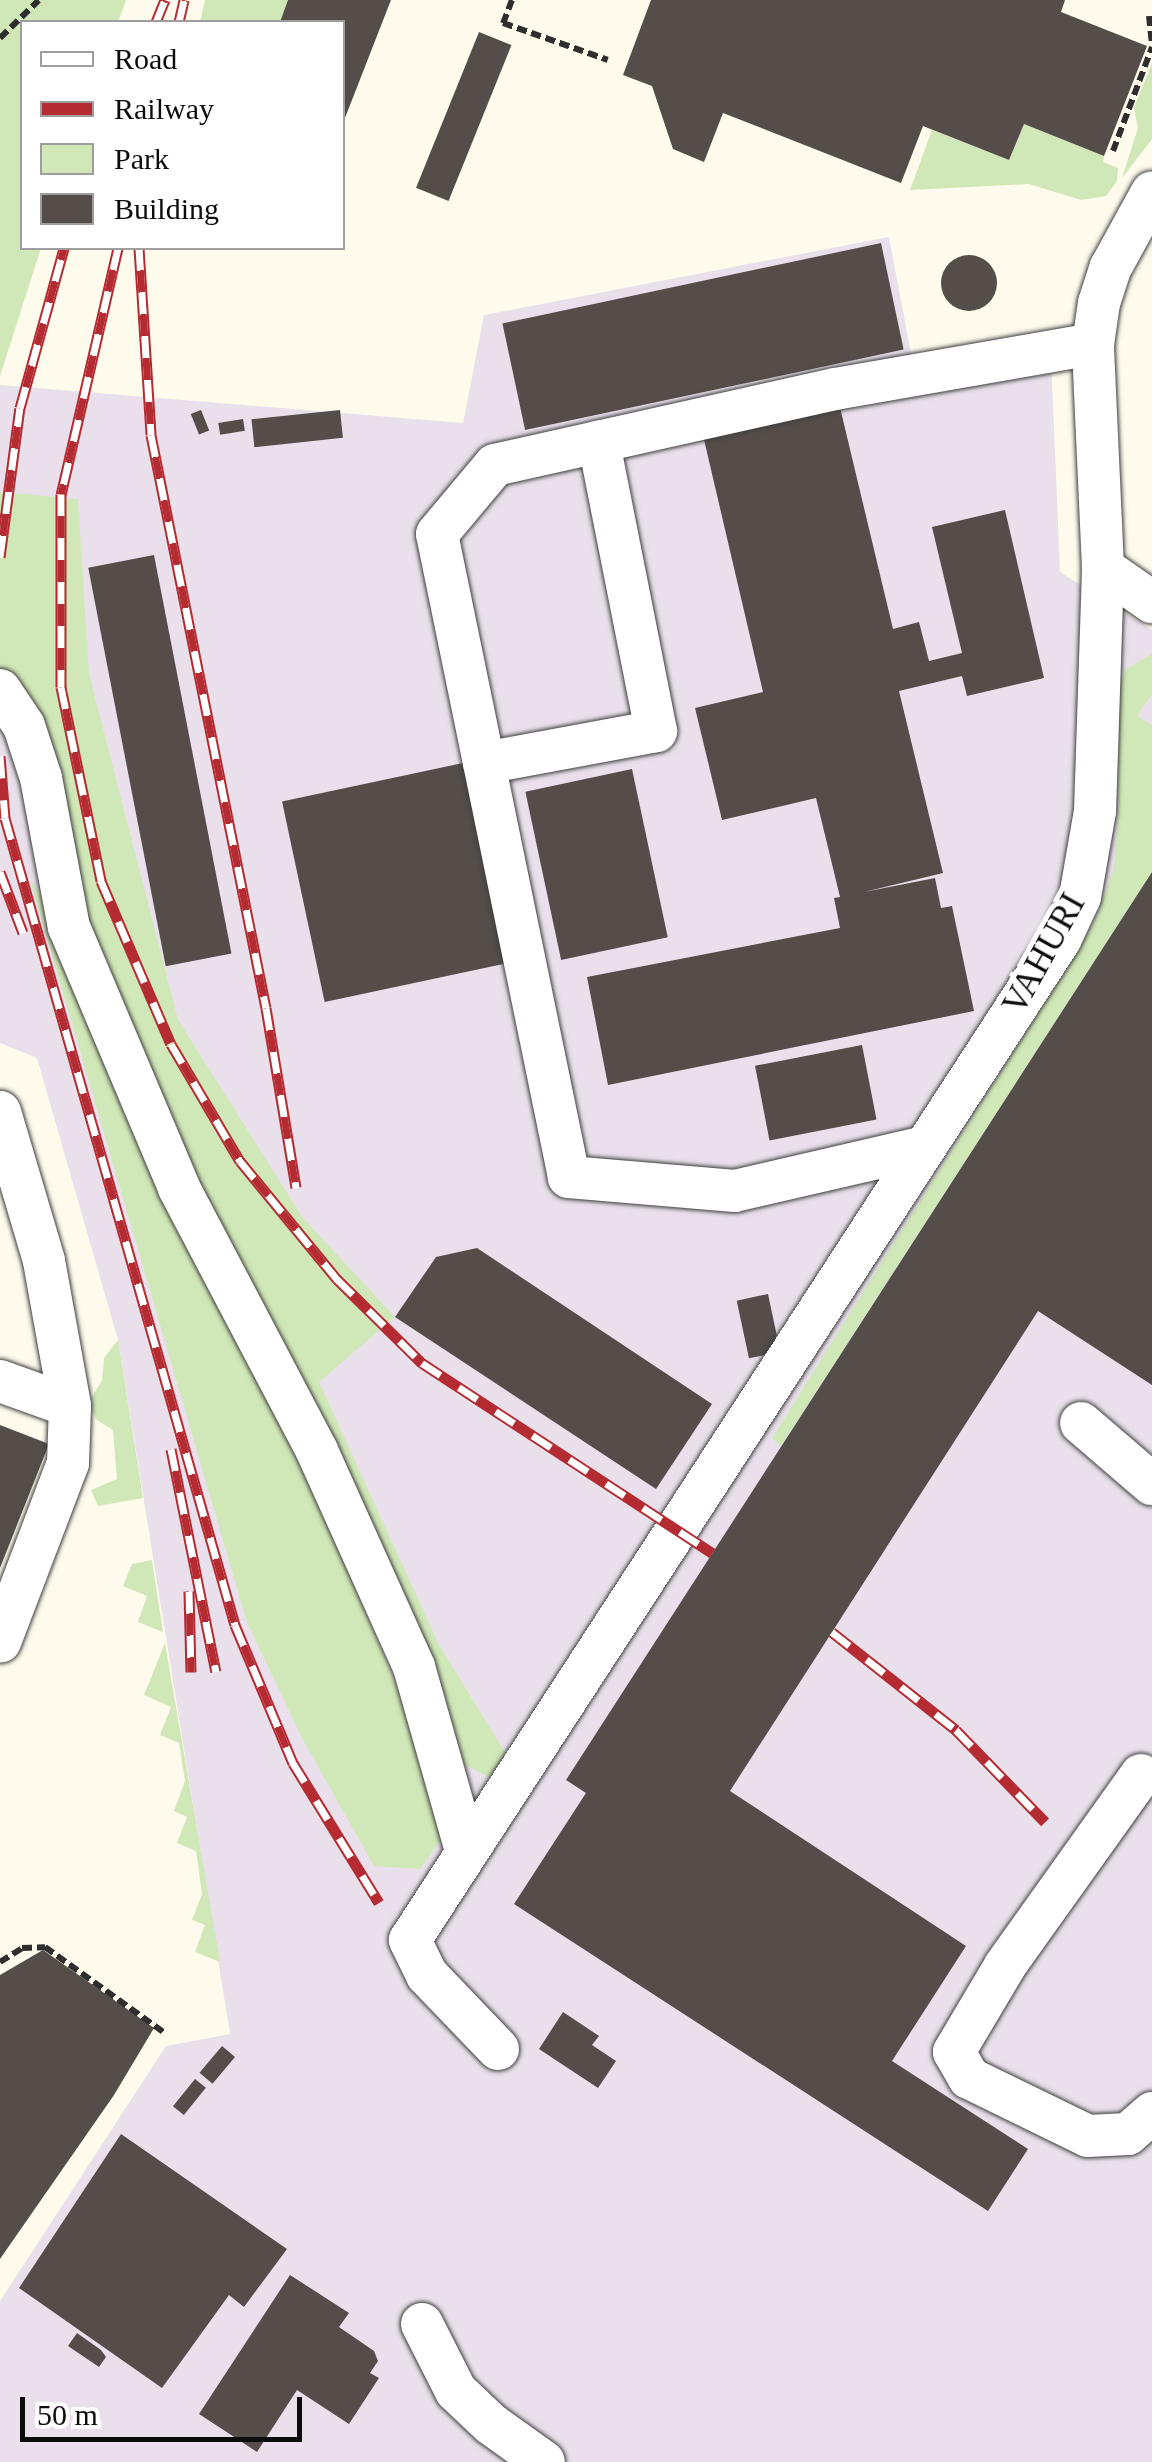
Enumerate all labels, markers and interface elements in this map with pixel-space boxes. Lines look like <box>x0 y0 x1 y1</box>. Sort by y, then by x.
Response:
legend <box>20 20 345 250</box>
text: Road <box>114 42 177 75</box>
text: Railway <box>114 92 214 125</box>
text: Park <box>114 142 169 175</box>
text: Building <box>114 192 219 225</box>
street label: VAHURI <box>994 886 1094 1022</box>
scale bar <box>25 2377 308 2439</box>
text: 50 m <box>37 2398 98 2431</box>

